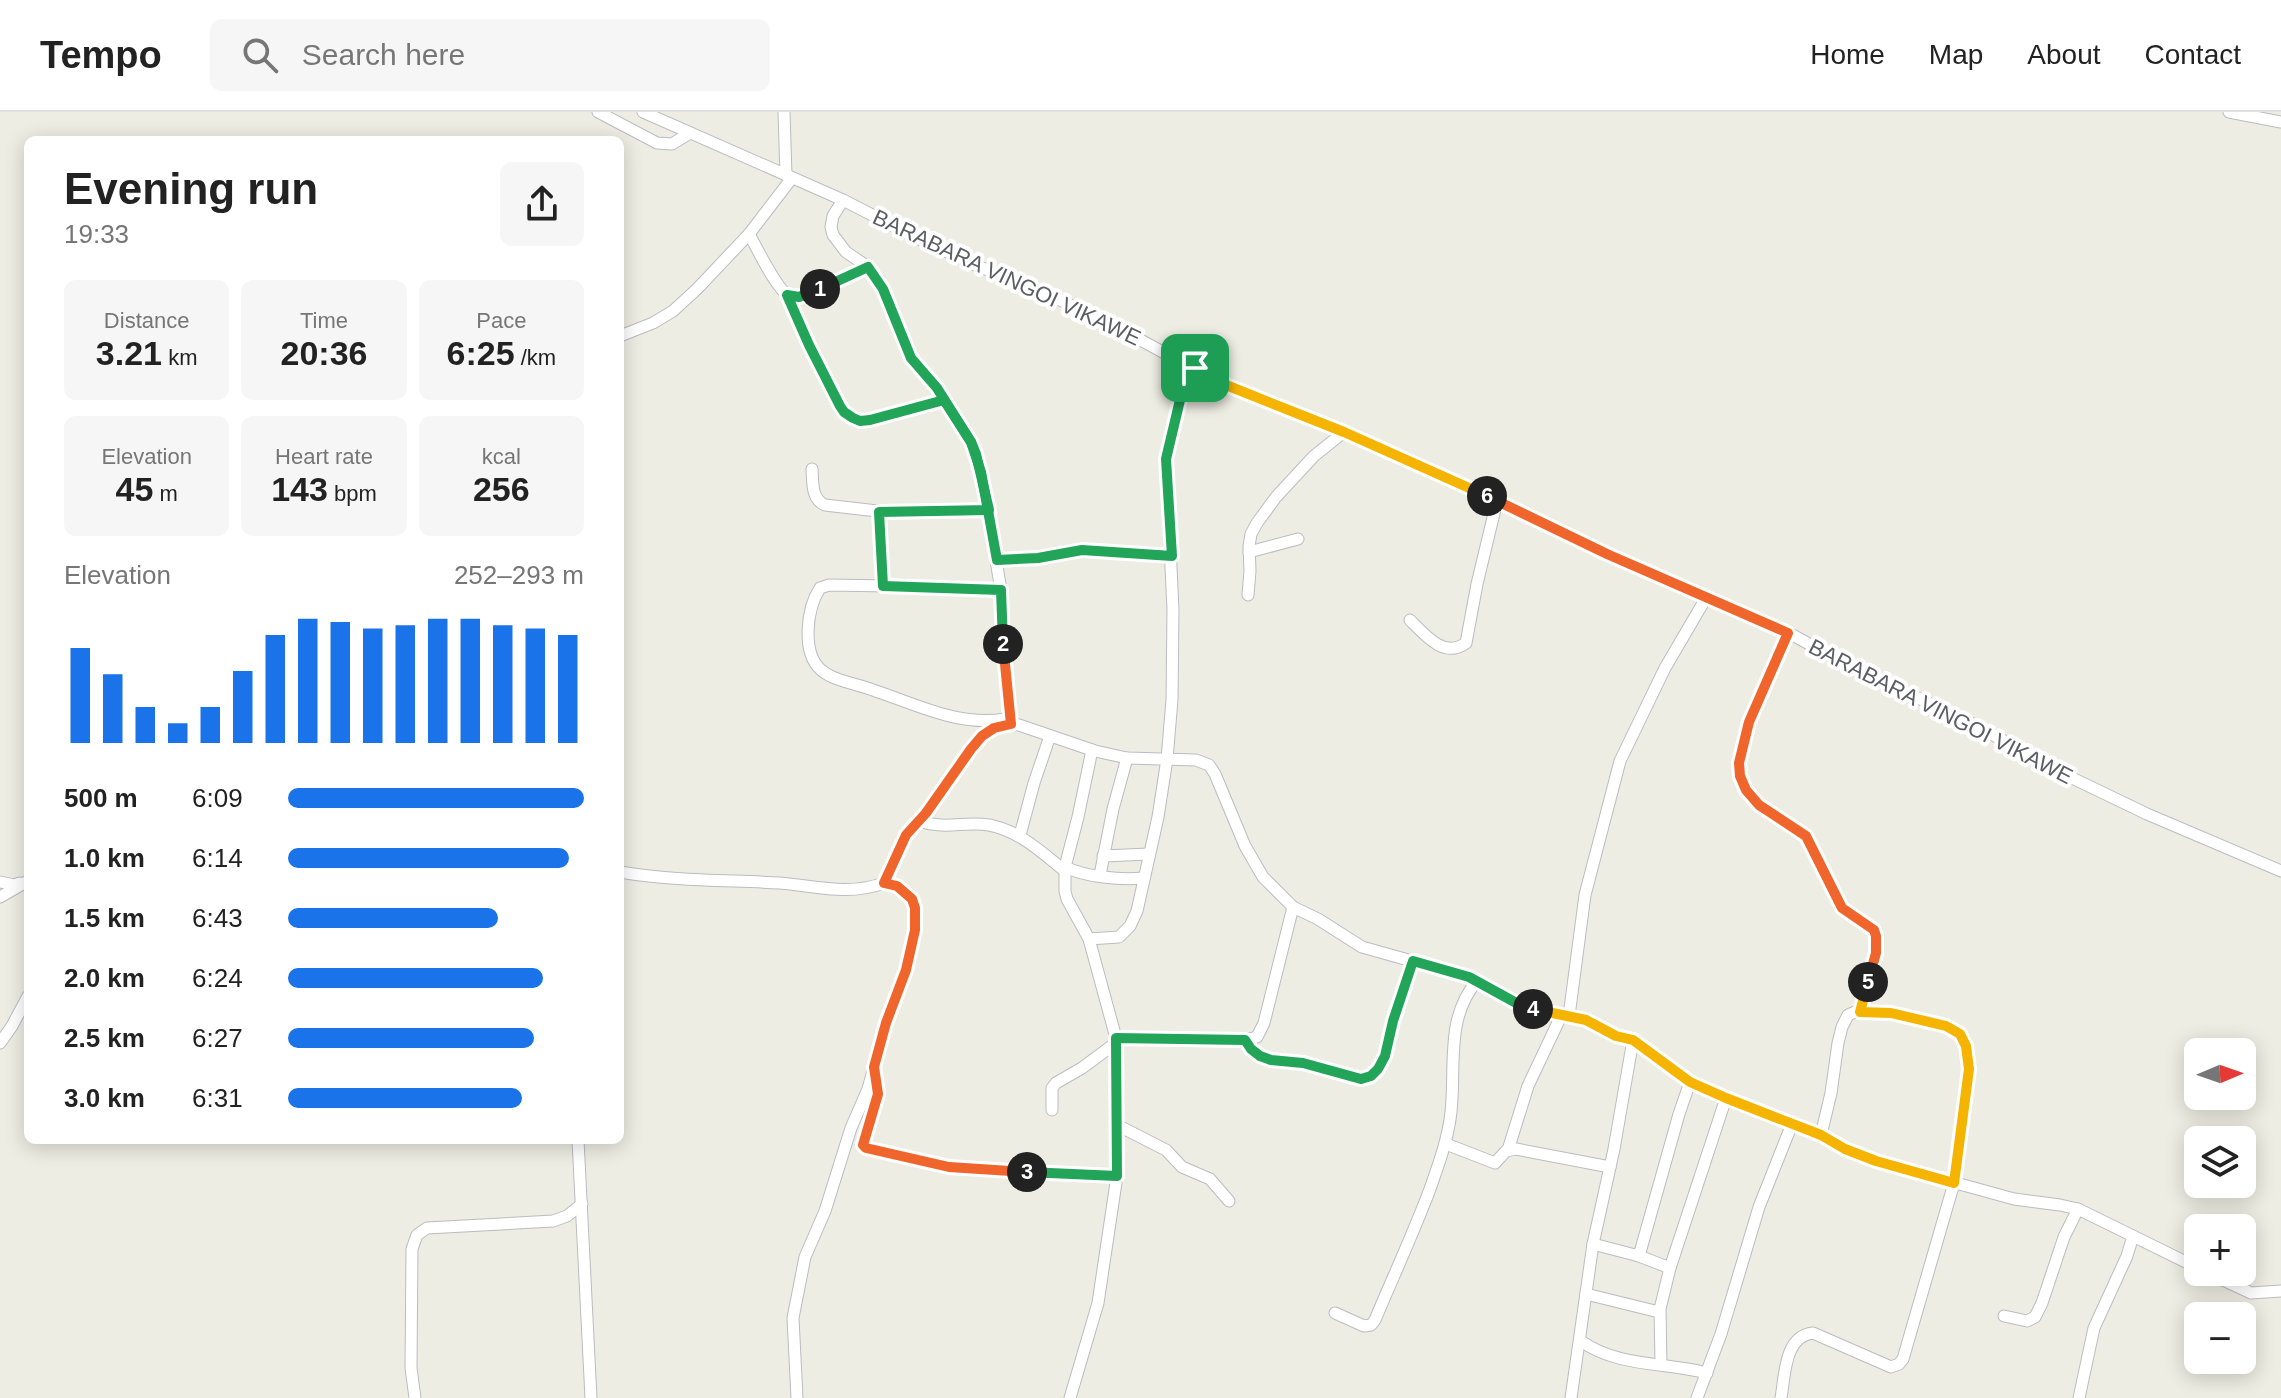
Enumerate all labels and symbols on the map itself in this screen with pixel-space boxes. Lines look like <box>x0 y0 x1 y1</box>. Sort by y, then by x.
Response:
street label: BARABARA VINGOI VIKAWE <box>869 204 1145 351</box>
pin: 1 <box>800 269 840 309</box>
pin <box>1161 334 1229 402</box>
pin: 6 <box>1467 476 1507 516</box>
pin: 2 <box>983 624 1023 664</box>
street label: BARABARA VINGOI VIKAWE <box>1805 634 2077 789</box>
pin: 5 <box>1848 962 1888 1002</box>
pin: 4 <box>1513 989 1553 1029</box>
north arrow <box>2184 1038 2256 1110</box>
pin: 3 <box>1007 1152 1047 1192</box>

